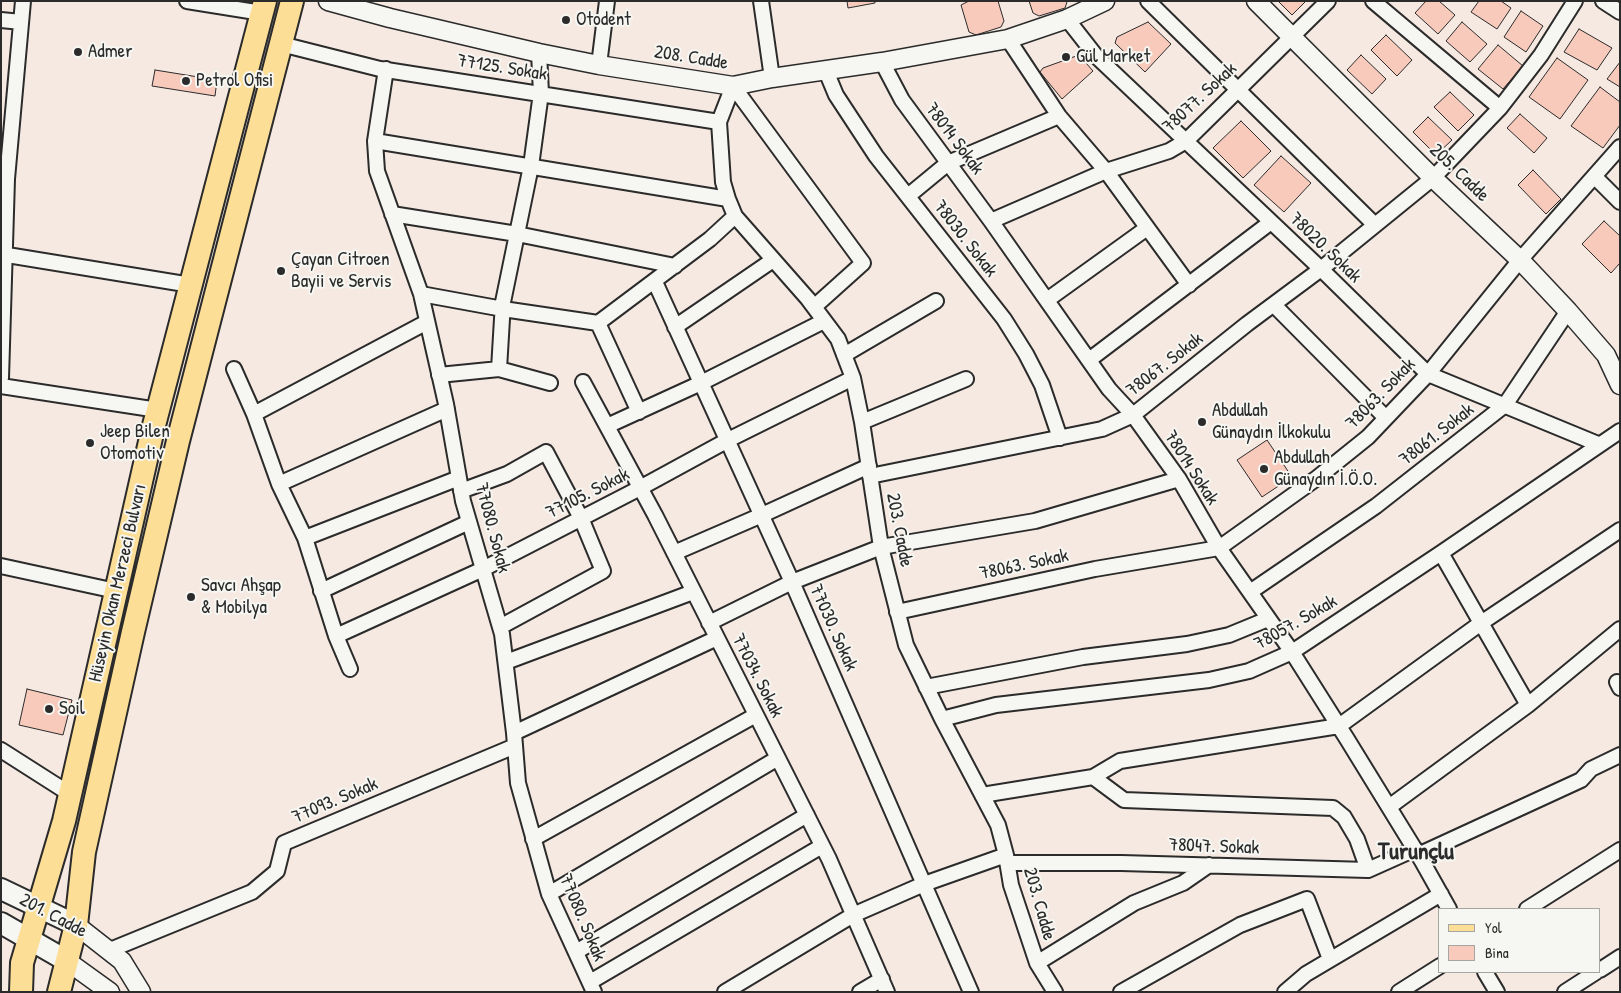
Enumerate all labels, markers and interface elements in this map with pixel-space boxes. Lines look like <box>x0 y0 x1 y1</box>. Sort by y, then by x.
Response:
place label: Otodent <box>576 9 631 31</box>
marker: Otodent <box>560 14 572 26</box>
place label: Admer <box>88 41 132 63</box>
street label: 208. Cadde <box>653 41 729 75</box>
marker: Admer <box>72 46 84 58</box>
place label: Gül Market <box>1076 46 1150 68</box>
street label: 77125. Sokak <box>455 50 549 86</box>
marker: Gül Market <box>1060 51 1072 63</box>
street label: 78077. Sokak <box>1158 58 1242 138</box>
place label: Petrol Ofisi <box>196 70 273 92</box>
marker: Petrol Ofisi <box>180 75 192 87</box>
street label: 78014 Sokak <box>920 99 988 179</box>
street label: 205. Cadde <box>1424 139 1494 207</box>
street label: 78030. Sokak <box>928 196 1002 282</box>
street label: 78020. Sokak <box>1284 208 1366 288</box>
place label: Çayan Citroen Bayii ve Servis <box>291 249 391 293</box>
marker: Çayan Citroen Bayii ve Servis <box>275 265 287 277</box>
street label: 78067. Sokak <box>1122 328 1208 402</box>
street label: 78063. Sokak <box>1341 354 1421 434</box>
street label: 78061. Sokak <box>1395 399 1479 471</box>
place label: Abdullah Günaydın İlkokulu <box>1212 400 1331 444</box>
marker: Abdullah Günaydın İlkokulu <box>1196 416 1208 428</box>
place label: Jeep Bilen Otomotiv <box>100 421 170 465</box>
street label: 78014 Sokak <box>1159 427 1223 509</box>
marker: Jeep Bilen Otomotiv <box>84 437 96 449</box>
place label: Abdullah Günaydın İ.Ö.O. <box>1274 447 1377 491</box>
street label: 77105. Sokak <box>543 463 633 525</box>
marker: Abdullah Günaydın İ.Ö.O. <box>1258 463 1270 475</box>
street label: 77080. Sokak <box>469 481 515 575</box>
street label: Hüseyin Okan Merzeci Bulvarı <box>84 482 152 684</box>
street label: 203. Cadde <box>881 491 917 569</box>
street label: 78063. Sokak <box>977 544 1071 586</box>
place label: Savcı Ahşap & Mobilya <box>201 575 281 619</box>
street label: 77030. Sokak <box>804 581 862 675</box>
street label: 78057. Sokak <box>1251 590 1341 656</box>
marker: Savcı Ahşap & Mobilya <box>185 591 197 603</box>
street label: 77034. Sokak <box>726 630 788 722</box>
place label: Soil <box>59 698 85 720</box>
marker: Soil <box>43 703 55 715</box>
street label: 77093. Sokak <box>289 773 381 829</box>
street label: 78047. Sokak <box>1168 834 1260 860</box>
district label: Turunçlu <box>1378 839 1454 867</box>
street label: 203. Cadde <box>1018 865 1060 943</box>
street label: 77080. Sokak <box>554 871 610 965</box>
street label: 201. Cadde <box>15 889 91 943</box>
legend <box>1438 908 1601 973</box>
text: Yol <box>1485 917 1502 938</box>
text: Bina <box>1485 942 1509 963</box>

